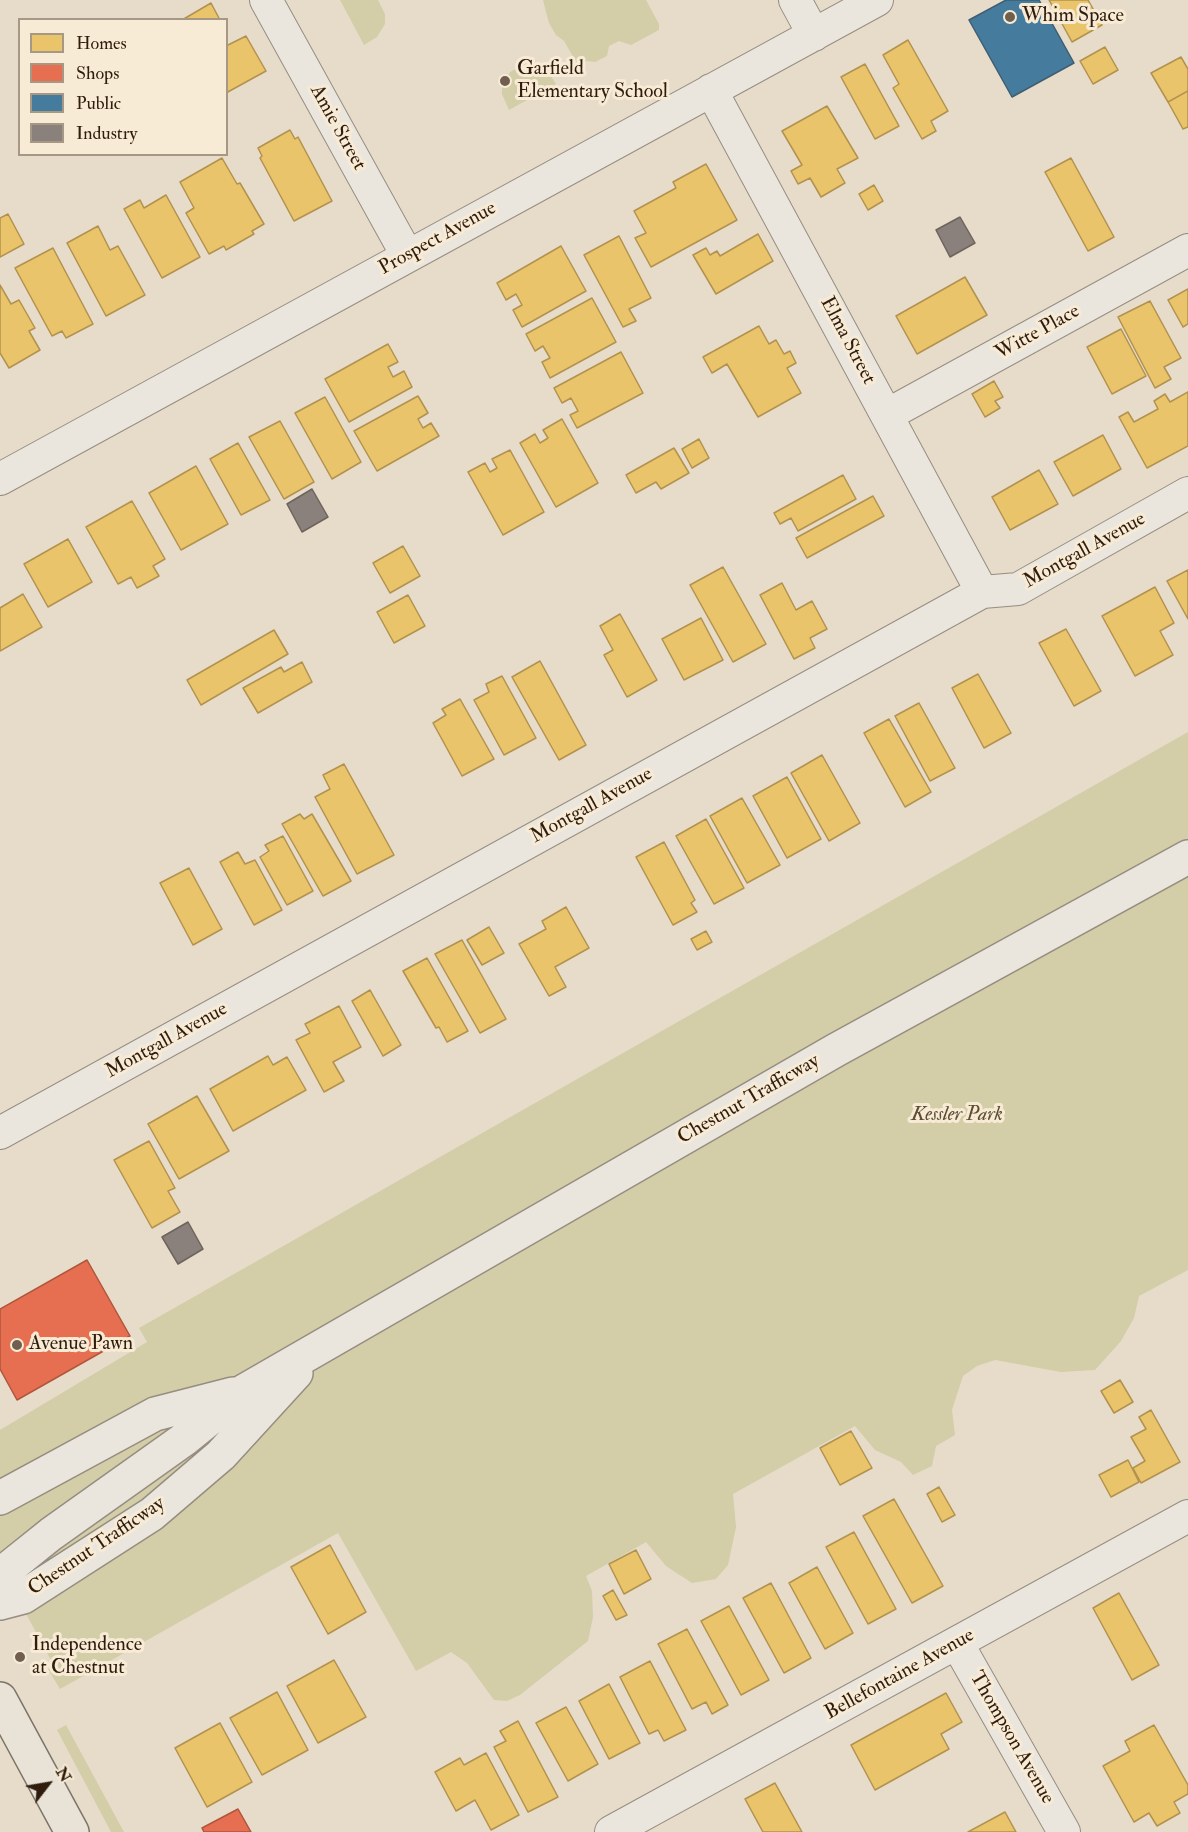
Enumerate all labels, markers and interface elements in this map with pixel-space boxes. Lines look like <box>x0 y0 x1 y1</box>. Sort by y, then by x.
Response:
place label: Whim Space <box>1022 5 1124 29</box>
marker: Whim Space <box>1003 10 1017 24</box>
legend <box>18 18 228 156</box>
text: Homes <box>76 32 127 55</box>
place label: Garfield Elementary School <box>517 58 668 105</box>
text: Shops <box>76 62 119 85</box>
marker: Garfield Elementary School <box>498 74 512 88</box>
street label: Amie Street <box>304 81 370 175</box>
text: Public <box>76 92 121 115</box>
text: Industry <box>76 122 137 145</box>
street label: Prospect Avenue <box>375 197 501 281</box>
street label: Elma Street <box>814 293 880 389</box>
street label: Witte Place <box>992 300 1084 366</box>
street label: Montgall Avenue <box>1020 508 1150 594</box>
street label: Montgall Avenue <box>527 763 657 849</box>
street label: Montgall Avenue <box>102 998 232 1084</box>
street label: Chestnut Trafficway <box>674 1050 824 1150</box>
park label: Kessler Park <box>911 1104 1003 1128</box>
place label: Avenue Pawn <box>29 1333 133 1357</box>
marker: Avenue Pawn <box>10 1338 24 1352</box>
street label: Chestnut Trafficway <box>24 1492 170 1602</box>
street label: Bellefontaine Avenue <box>821 1624 979 1726</box>
place label: Independence at Chestnut <box>32 1634 142 1681</box>
marker: Independence at Chestnut <box>13 1650 27 1664</box>
street label: Thompson Avenue <box>963 1667 1059 1809</box>
north arrow <box>18 1754 78 1814</box>
text: N <box>51 1763 76 1786</box>

